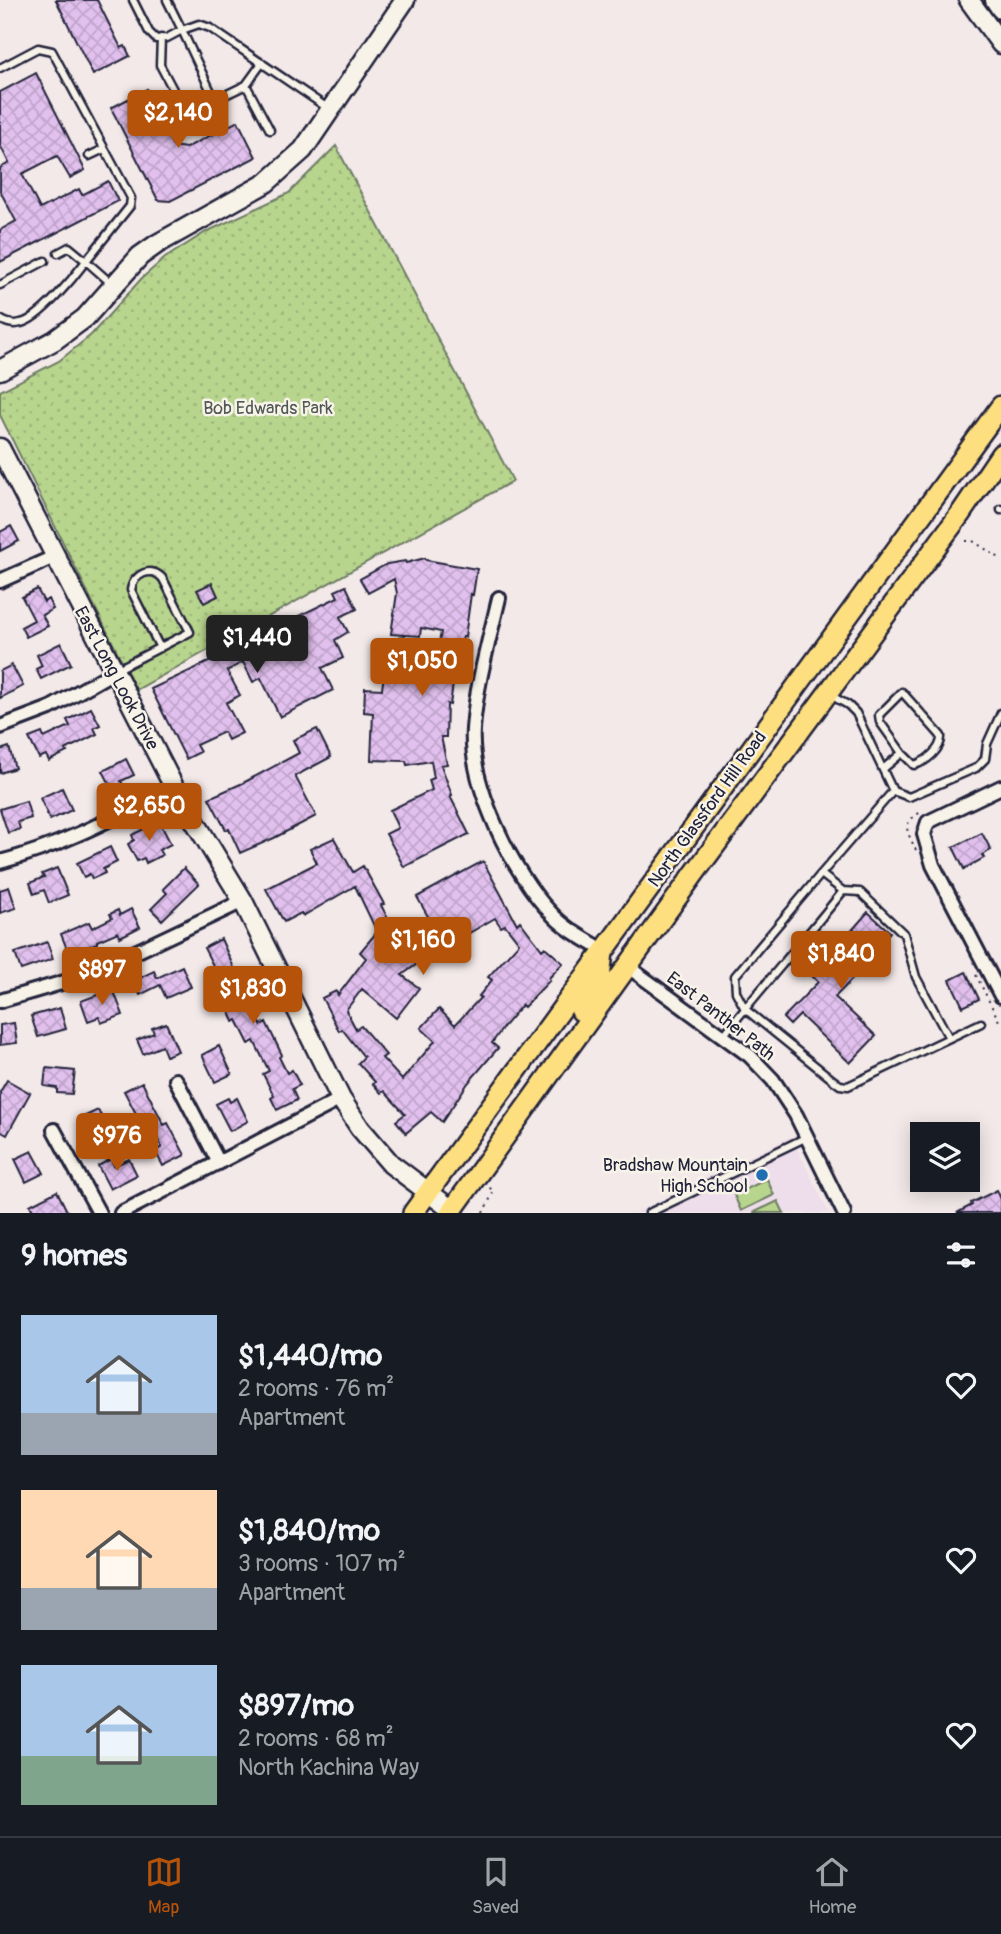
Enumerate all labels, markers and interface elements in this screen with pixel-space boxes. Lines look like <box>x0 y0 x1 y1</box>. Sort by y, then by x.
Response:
pin: $2,140 <box>121 90 235 150</box>
text: $2,140 <box>143 98 213 127</box>
park label: Bob Edwards Park <box>203 397 333 420</box>
street label: East Long Look Drive <box>69 603 164 754</box>
pin: $1,440 <box>200 616 314 675</box>
text: $1,440 <box>222 623 292 652</box>
pin: $1,050 <box>365 638 479 698</box>
text: $1,050 <box>386 646 458 675</box>
street label: North Glassford Hill Road <box>643 727 772 892</box>
pin: $2,650 <box>92 784 206 843</box>
text: $2,650 <box>113 791 185 820</box>
pin: $1,160 <box>366 918 480 977</box>
text: $1,160 <box>390 925 456 954</box>
pin: $1,840 <box>784 932 898 991</box>
text: $1,840 <box>807 939 875 968</box>
pin: $897 <box>61 948 143 1007</box>
text: $897 <box>78 955 126 984</box>
pin: $1,830 <box>196 967 310 1026</box>
street label: East Panther Path <box>662 967 780 1066</box>
text: $1,830 <box>219 974 287 1003</box>
pin: $976 <box>76 1114 158 1173</box>
text: $976 <box>92 1121 142 1150</box>
map controls <box>910 1122 980 1192</box>
button: layers <box>910 1122 980 1192</box>
place label: Bradshaw Mountain High School <box>603 1154 748 1198</box>
marker: Bradshaw Mountain High School <box>754 1167 770 1183</box>
icon: filters <box>942 1236 980 1274</box>
text: 9 homes <box>21 1237 127 1274</box>
text: $1,440/mo <box>238 1337 382 1374</box>
icon: home <box>77 1343 161 1427</box>
icon: heart <box>942 1366 980 1404</box>
text: 2 rooms · 76 m² <box>238 1374 394 1403</box>
text: Apartment <box>238 1403 345 1432</box>
text: $1,840/mo <box>238 1512 380 1549</box>
icon: home <box>77 1518 161 1602</box>
icon: heart <box>942 1541 980 1579</box>
text: 3 rooms · 107 m² <box>238 1549 406 1578</box>
text: Apartment <box>238 1578 345 1607</box>
text: $897/mo <box>238 1687 354 1724</box>
icon: home <box>77 1693 161 1777</box>
icon: heart <box>942 1716 980 1754</box>
text: 2 rooms · 68 m² <box>238 1724 394 1753</box>
text: North Kachina Way <box>238 1753 419 1782</box>
tab: Map <box>145 1853 183 1919</box>
tab: Saved <box>472 1853 519 1919</box>
tab: Home <box>808 1853 856 1919</box>

